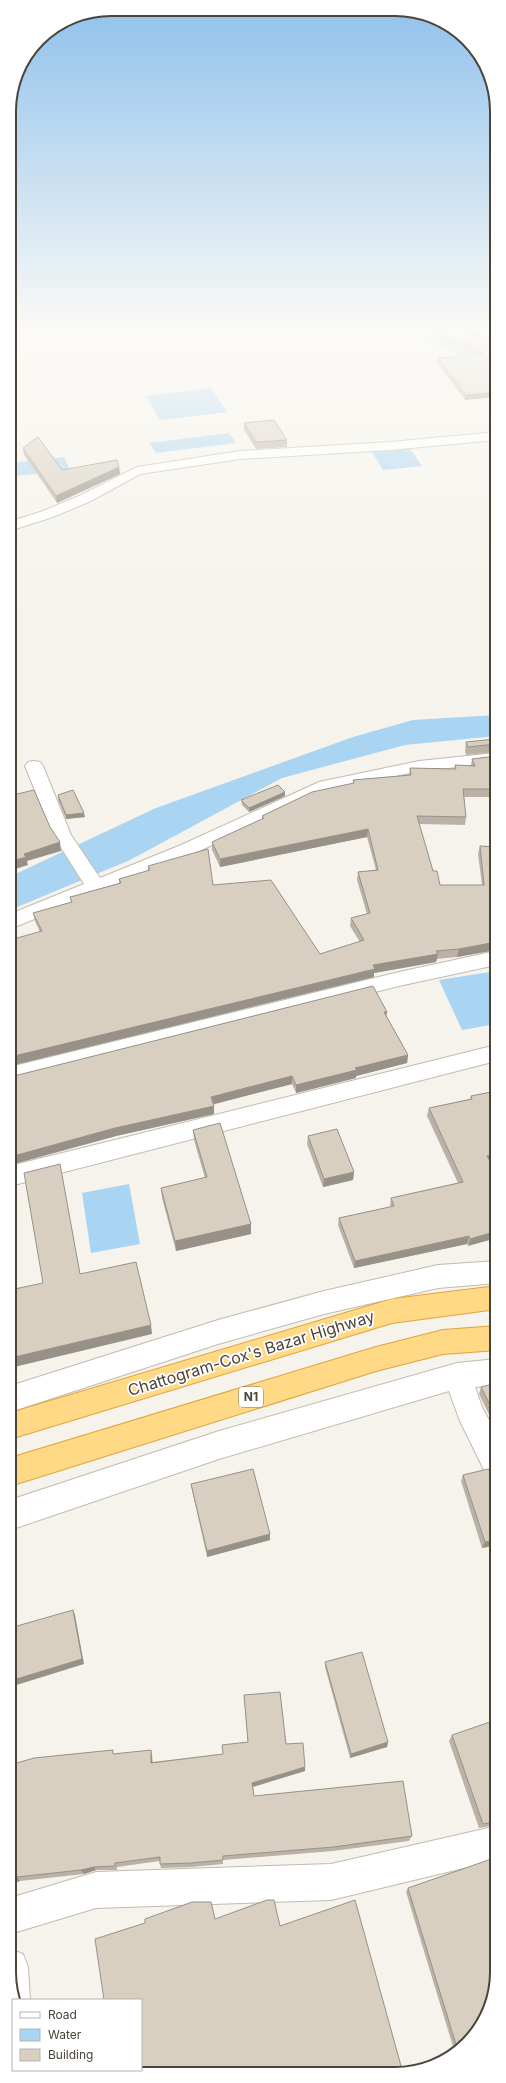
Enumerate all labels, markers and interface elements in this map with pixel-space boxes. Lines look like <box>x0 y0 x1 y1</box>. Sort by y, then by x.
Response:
street label: Chattogram-Cox's Bazar Highway <box>125 1306 377 1400</box>
road number: N1 <box>239 1387 263 1407</box>
legend <box>12 1999 142 2071</box>
text: Road <box>48 2007 77 2022</box>
text: Water <box>48 2027 82 2042</box>
text: Building <box>48 2047 93 2062</box>

